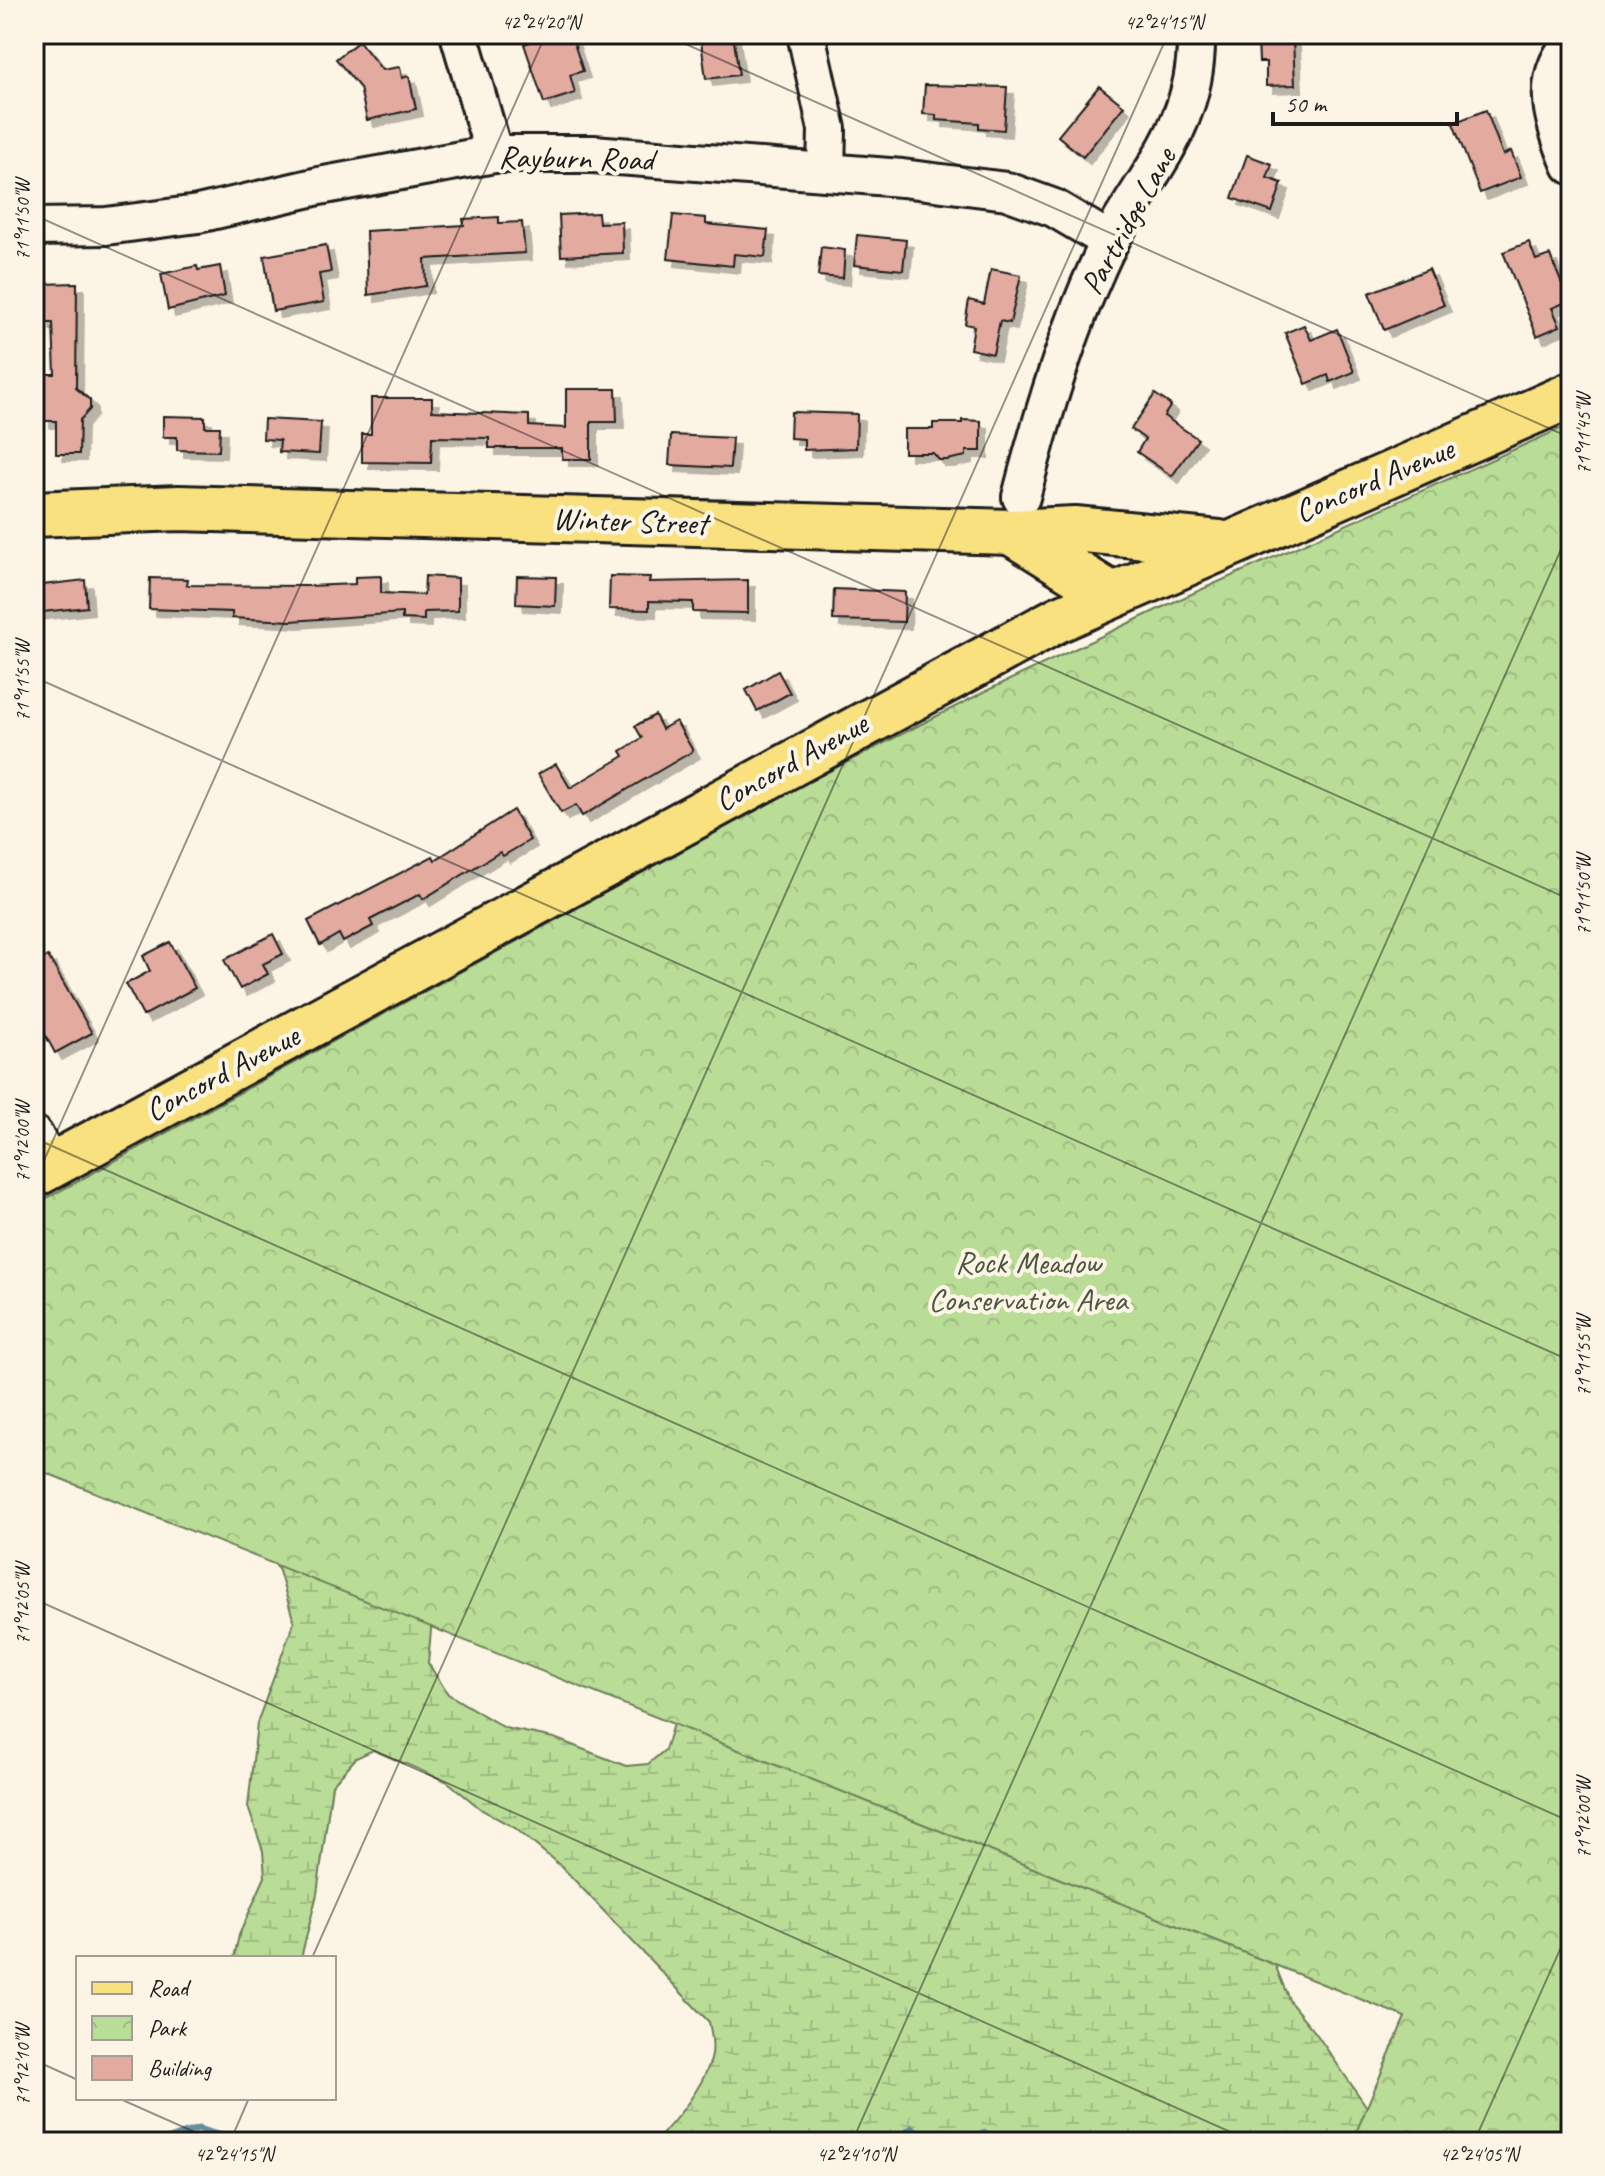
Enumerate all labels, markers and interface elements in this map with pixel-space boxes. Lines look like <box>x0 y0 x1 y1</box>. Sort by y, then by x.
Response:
text: 42°24'20"N <box>502 10 583 35</box>
text: 42°24'15"N <box>1125 10 1206 35</box>
scale bar <box>1273 76 1457 126</box>
text: 50 m <box>1285 89 1328 119</box>
street label: Rayburn Road <box>498 136 659 180</box>
street label: Partridge Lane <box>1071 138 1186 302</box>
text: 71°11'50"W <box>10 176 35 261</box>
text: 71°11'45"W <box>1571 390 1596 475</box>
street label: Concord Avenue <box>1288 427 1462 532</box>
street label: Winter Street <box>552 498 712 544</box>
text: 71°11'55"W <box>10 637 35 722</box>
street label: Concord Avenue <box>707 702 877 821</box>
text: 71°11'50"W <box>1571 851 1596 936</box>
street label: Concord Avenue <box>138 1014 308 1131</box>
text: 71°12'00"W <box>10 1098 35 1183</box>
park label: Rock Meadow Conservation Area <box>928 1242 1130 1320</box>
text: 71°11'55"W <box>1571 1312 1596 1397</box>
text: 71°12'05"W <box>10 1560 35 1645</box>
text: 71°12'00"W <box>1571 1774 1596 1859</box>
legend <box>76 1956 336 2100</box>
text: Road <box>148 1973 192 2003</box>
text: Park <box>148 2013 188 2043</box>
text: 71°12'10"W <box>10 2021 35 2106</box>
text: Building <box>148 2053 213 2083</box>
text: 42°24'15"N <box>195 2142 276 2167</box>
text: 42°24'10"N <box>817 2142 898 2167</box>
text: 42°24'05"N <box>1440 2142 1521 2167</box>

